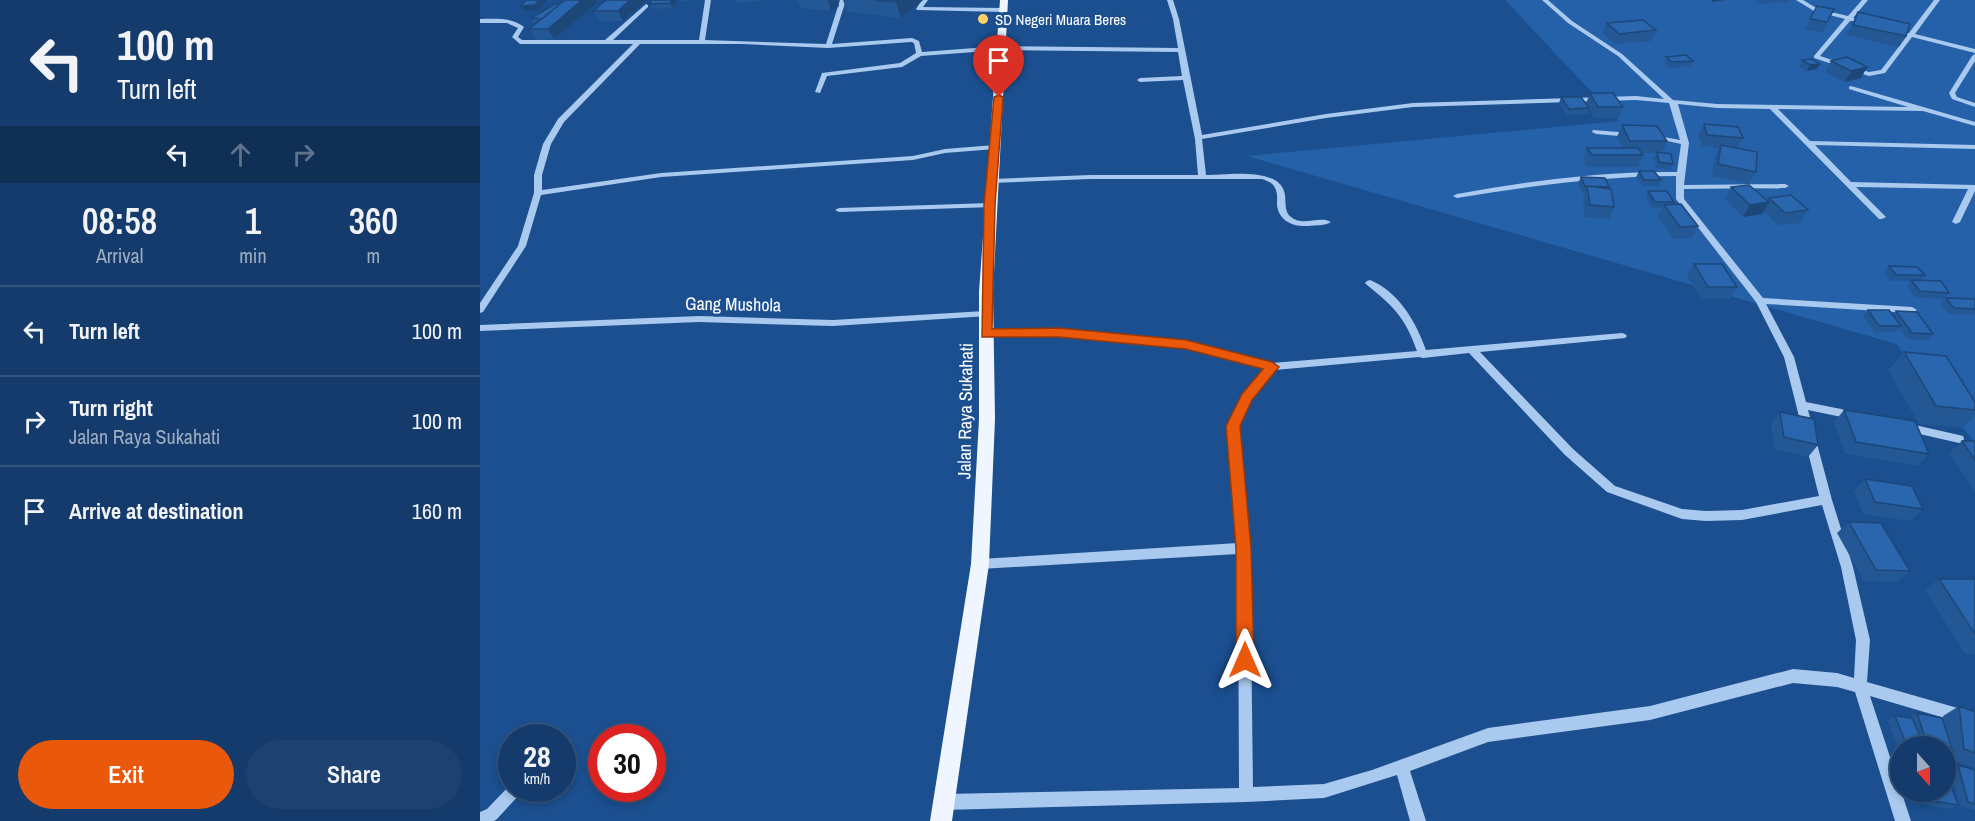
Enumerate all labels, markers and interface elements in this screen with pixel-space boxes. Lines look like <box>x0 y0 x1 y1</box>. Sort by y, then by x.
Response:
place label: SD Negeri Muara Beres <box>995 9 1126 30</box>
marker: SD Negeri Muara Beres <box>976 12 990 26</box>
text: 100 m <box>117 17 215 73</box>
icon: left <box>18 24 96 102</box>
pin <box>973 35 1024 97</box>
icon: arrive <box>982 44 1015 77</box>
text: Turn left <box>117 71 196 107</box>
icon: left <box>161 138 194 171</box>
icon: ahead <box>224 138 257 171</box>
icon: right <box>287 138 320 171</box>
text: 08:58 <box>82 197 157 245</box>
text: 1 <box>245 197 261 245</box>
text: 360 <box>349 197 398 245</box>
text: Arrival <box>96 242 143 269</box>
text: min <box>239 242 267 269</box>
text: m <box>366 242 380 269</box>
street label: Gang Mushola <box>685 291 781 317</box>
icon: left <box>18 315 51 348</box>
text: Turn left <box>69 316 140 346</box>
text: 100 m <box>412 316 462 346</box>
street label: Jalan Raya Sukahati <box>951 343 979 479</box>
text: Turn right <box>69 393 153 423</box>
icon: right <box>18 405 51 438</box>
text: 100 m <box>412 406 462 436</box>
text: Jalan Raya Sukahati <box>69 423 220 450</box>
icon: arrive <box>18 495 51 528</box>
text: Arrive at destination <box>69 496 243 526</box>
text: 160 m <box>412 496 462 526</box>
position arrow <box>1213 628 1277 692</box>
speed limit sign: 30 <box>588 724 666 802</box>
text: 28 <box>523 736 551 776</box>
north arrow <box>1890 736 1956 802</box>
map controls <box>1890 736 1956 802</box>
button: Exit <box>18 740 234 809</box>
button: Share <box>246 740 462 809</box>
text: km/h <box>524 768 550 789</box>

